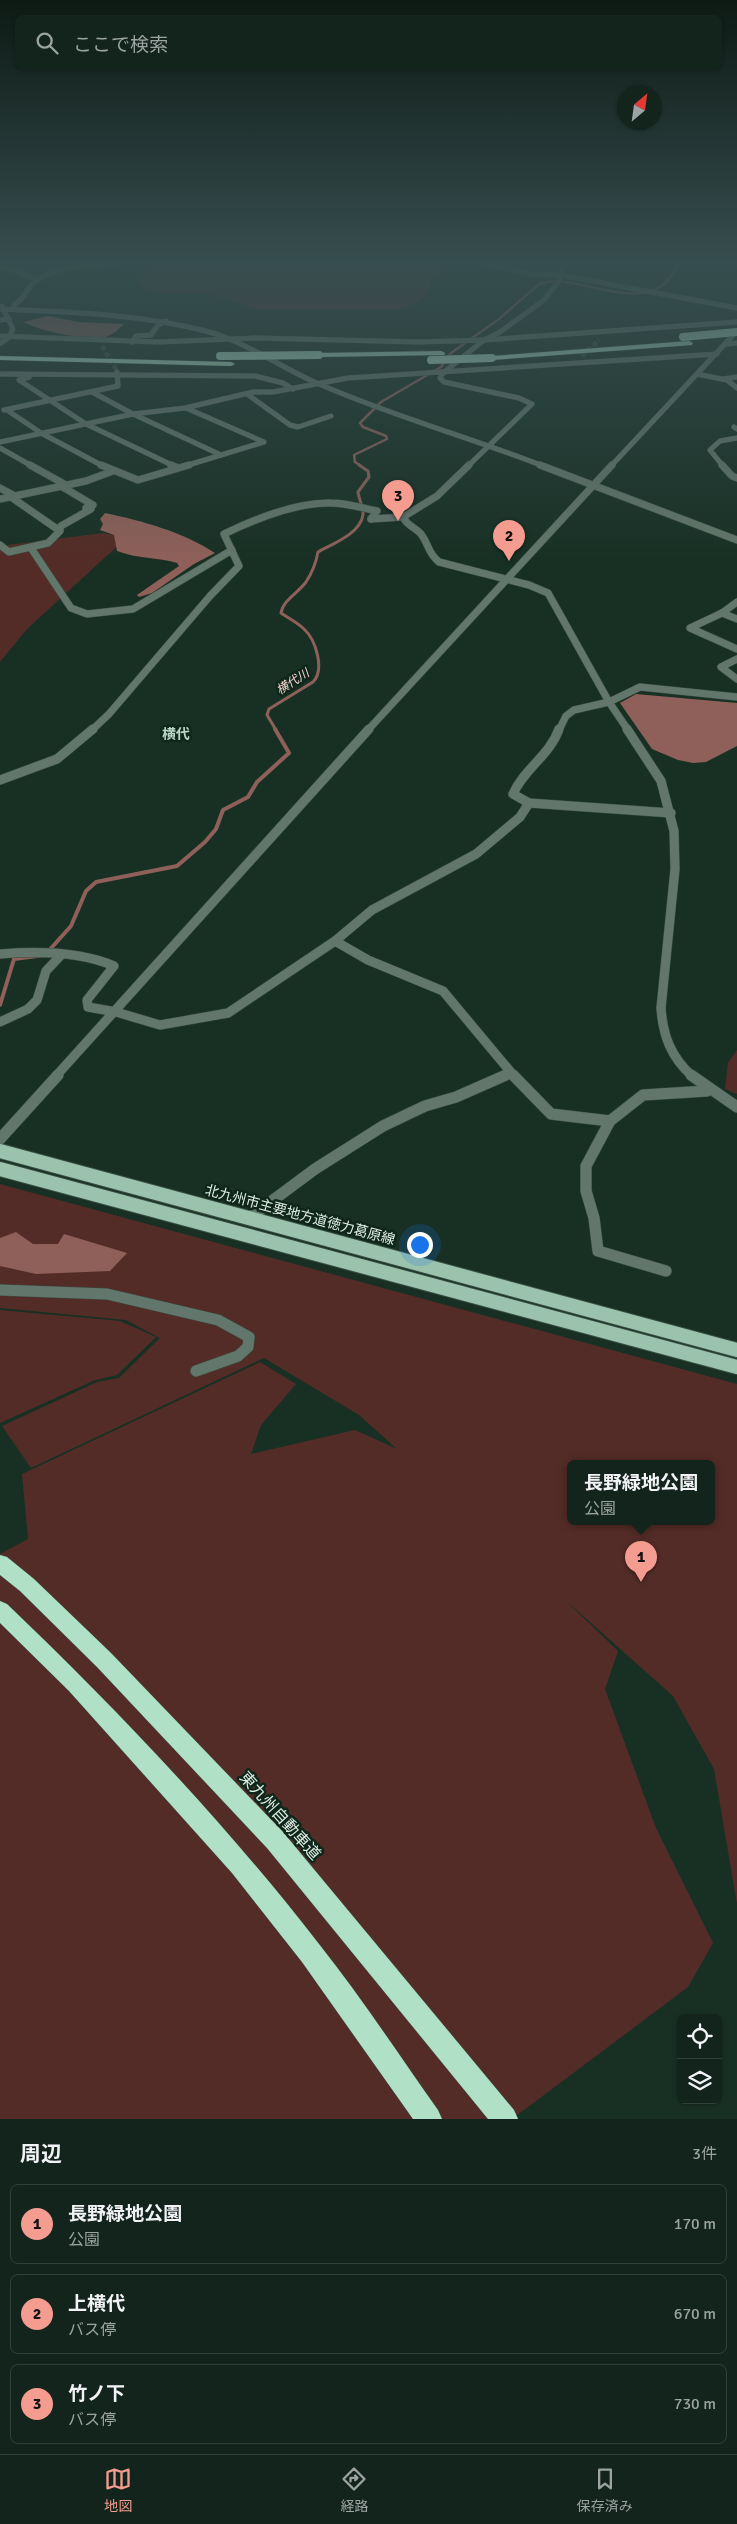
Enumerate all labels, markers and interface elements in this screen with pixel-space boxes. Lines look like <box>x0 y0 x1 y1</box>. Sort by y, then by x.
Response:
search box <box>15 15 722 70</box>
icon: search <box>33 29 61 57</box>
text: ここで検索 <box>73 33 168 57</box>
north arrow <box>617 85 662 130</box>
pin: 3 <box>382 480 414 521</box>
pin: 2 <box>493 520 525 561</box>
water label: 横代川 <box>274 665 314 698</box>
district label: 横代 <box>162 726 190 743</box>
street label: 北九州市主要地方道徳力葛原線 <box>203 1181 397 1249</box>
your location <box>407 1232 433 1258</box>
popup <box>567 1460 715 1525</box>
text: 長野緑地公園 <box>584 1471 698 1495</box>
text: 公園 <box>584 1499 616 1519</box>
pin: 1 <box>625 1541 657 1582</box>
street label: 東九州自動車道 <box>235 1768 325 1864</box>
map controls <box>677 2014 722 2104</box>
button: locate <box>677 2014 722 2059</box>
button: layers <box>677 2059 722 2104</box>
text: 周辺 <box>20 2141 62 2167</box>
text: 3件 <box>692 2144 717 2164</box>
text: 長野緑地公園 <box>68 2202 182 2226</box>
text: 1 <box>33 2214 41 2234</box>
text: 170 m <box>674 2214 716 2234</box>
text: 公園 <box>68 2230 100 2250</box>
text: 上横代 <box>68 2292 125 2316</box>
text: 2 <box>33 2304 41 2324</box>
text: 670 m <box>674 2304 716 2324</box>
text: バス停 <box>68 2320 116 2340</box>
text: 竹ノ下 <box>68 2382 125 2406</box>
text: 3 <box>33 2394 41 2414</box>
text: 730 m <box>674 2394 716 2414</box>
text: バス停 <box>68 2410 116 2430</box>
tab: 地図 <box>104 2465 132 2515</box>
tab: 経路 <box>340 2465 368 2515</box>
tab: 保存済み <box>577 2465 633 2515</box>

